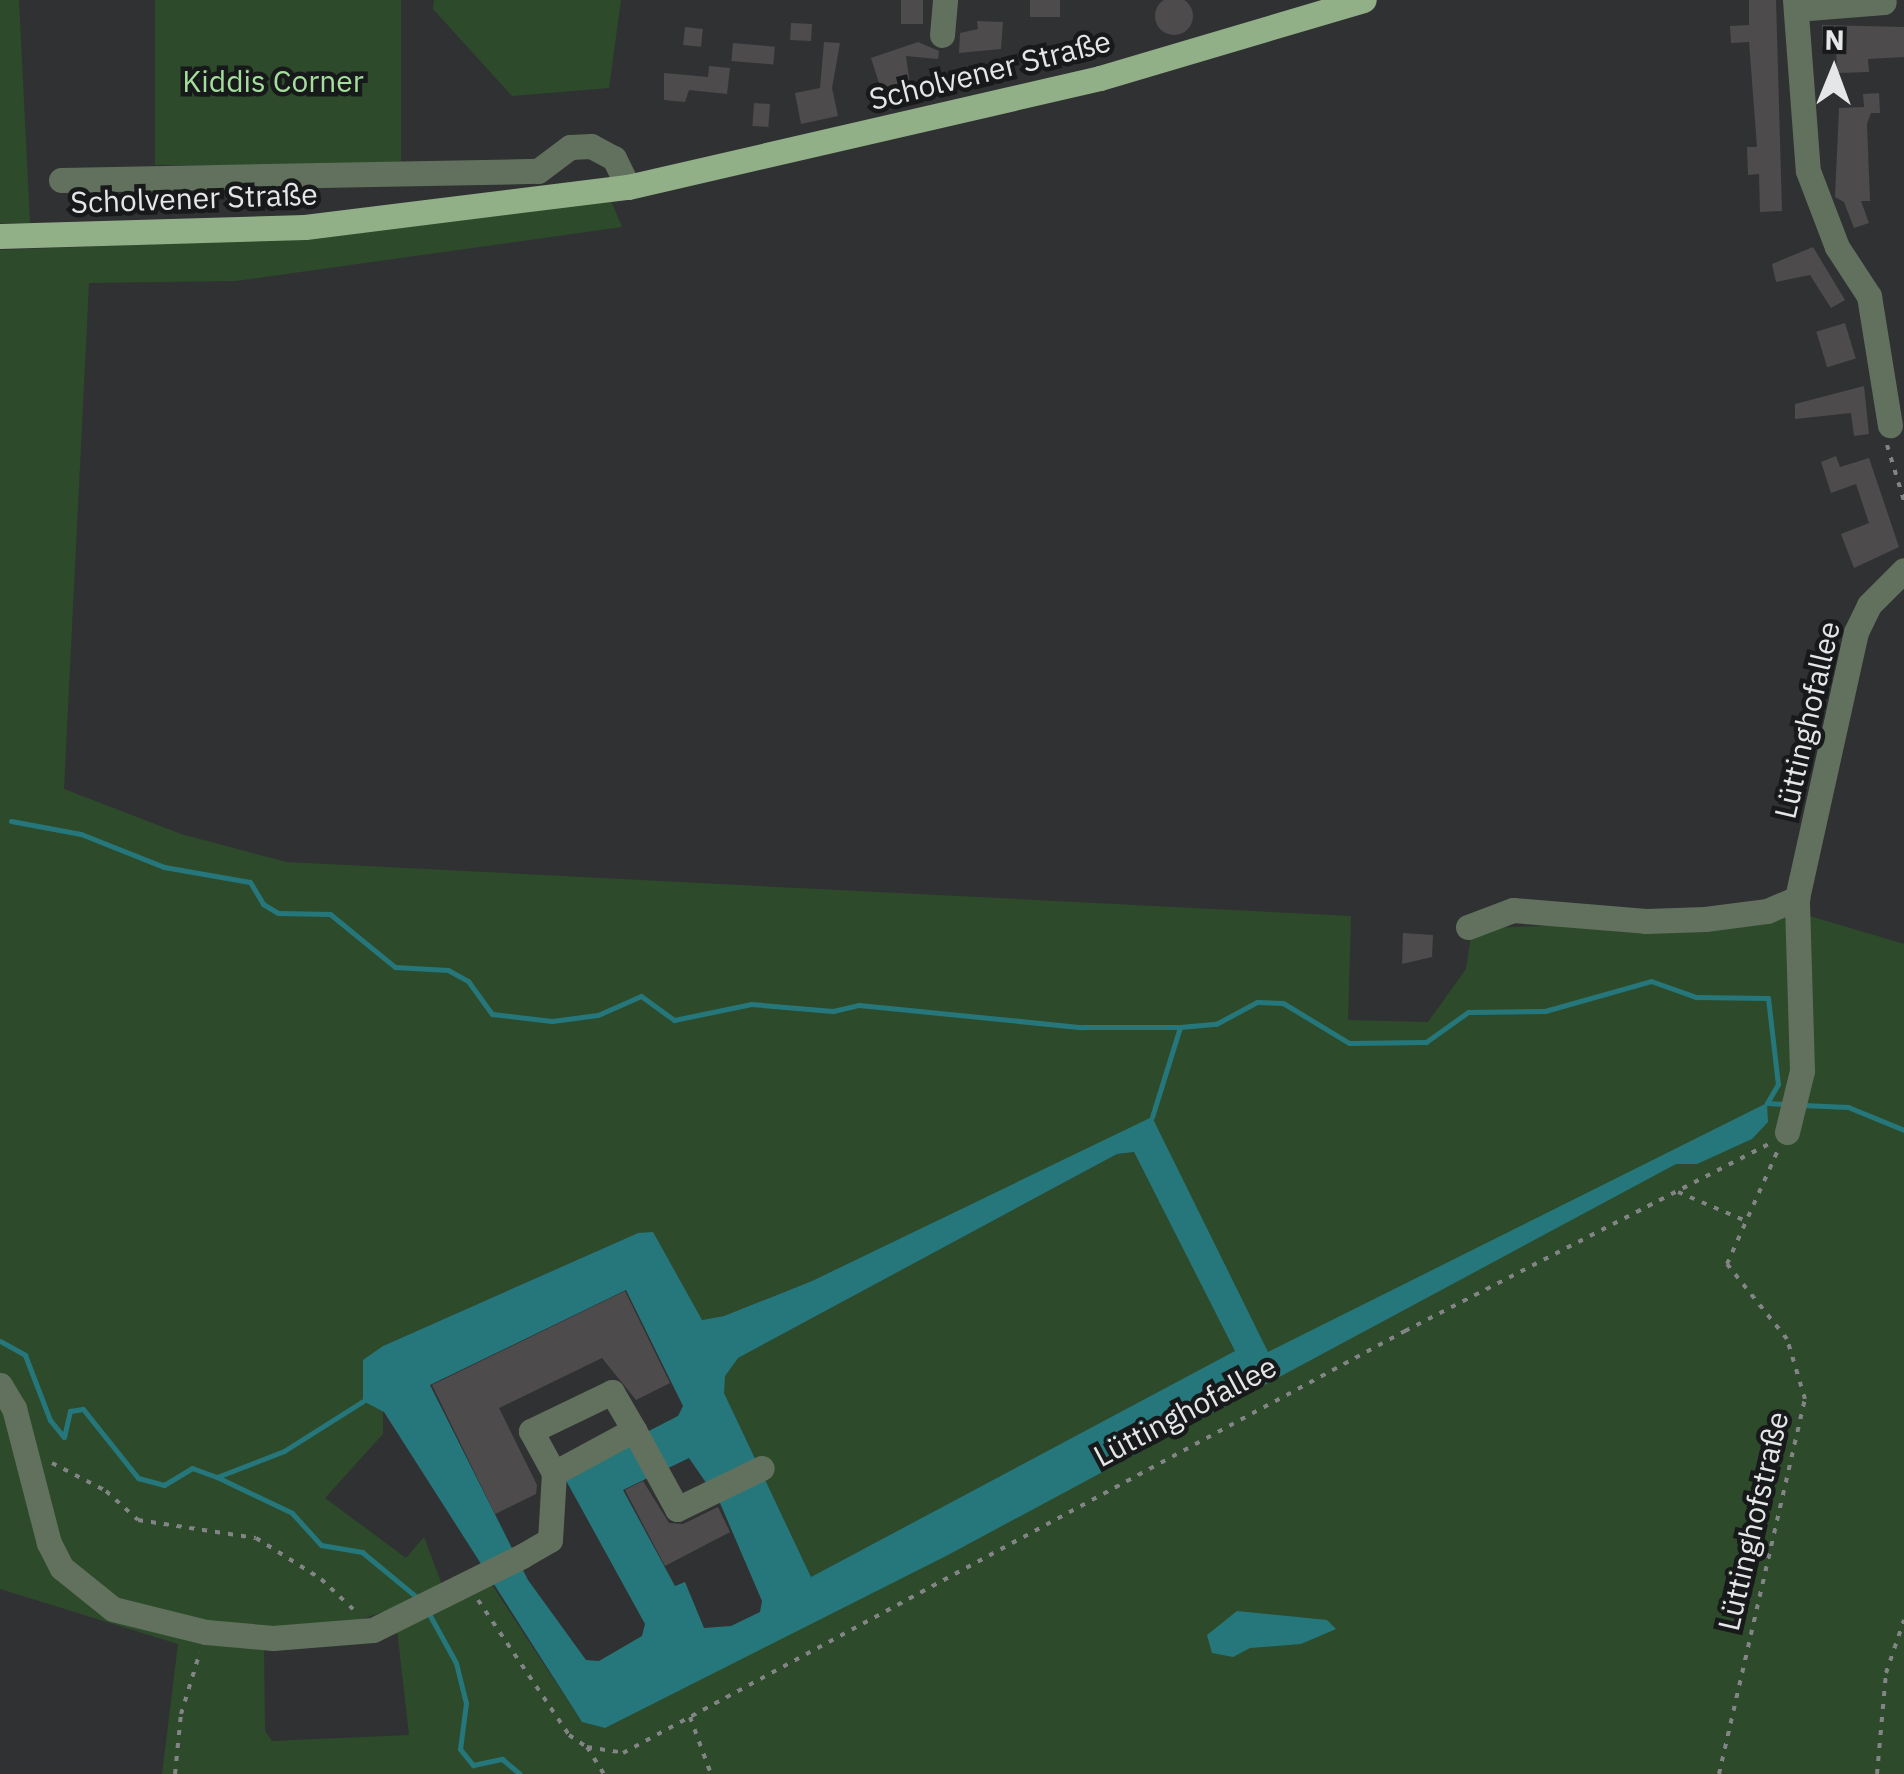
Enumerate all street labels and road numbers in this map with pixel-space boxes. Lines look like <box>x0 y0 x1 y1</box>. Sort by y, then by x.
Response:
street label: Scholvener Straße <box>866 23 1114 117</box>
street label: Scholvener Straße <box>70 176 318 220</box>
street label: Lüttinghofallee <box>1767 618 1847 822</box>
street label: Lüttinghofallee <box>1088 1348 1282 1474</box>
street label: Lüttinghofstraße <box>1710 1408 1796 1634</box>

